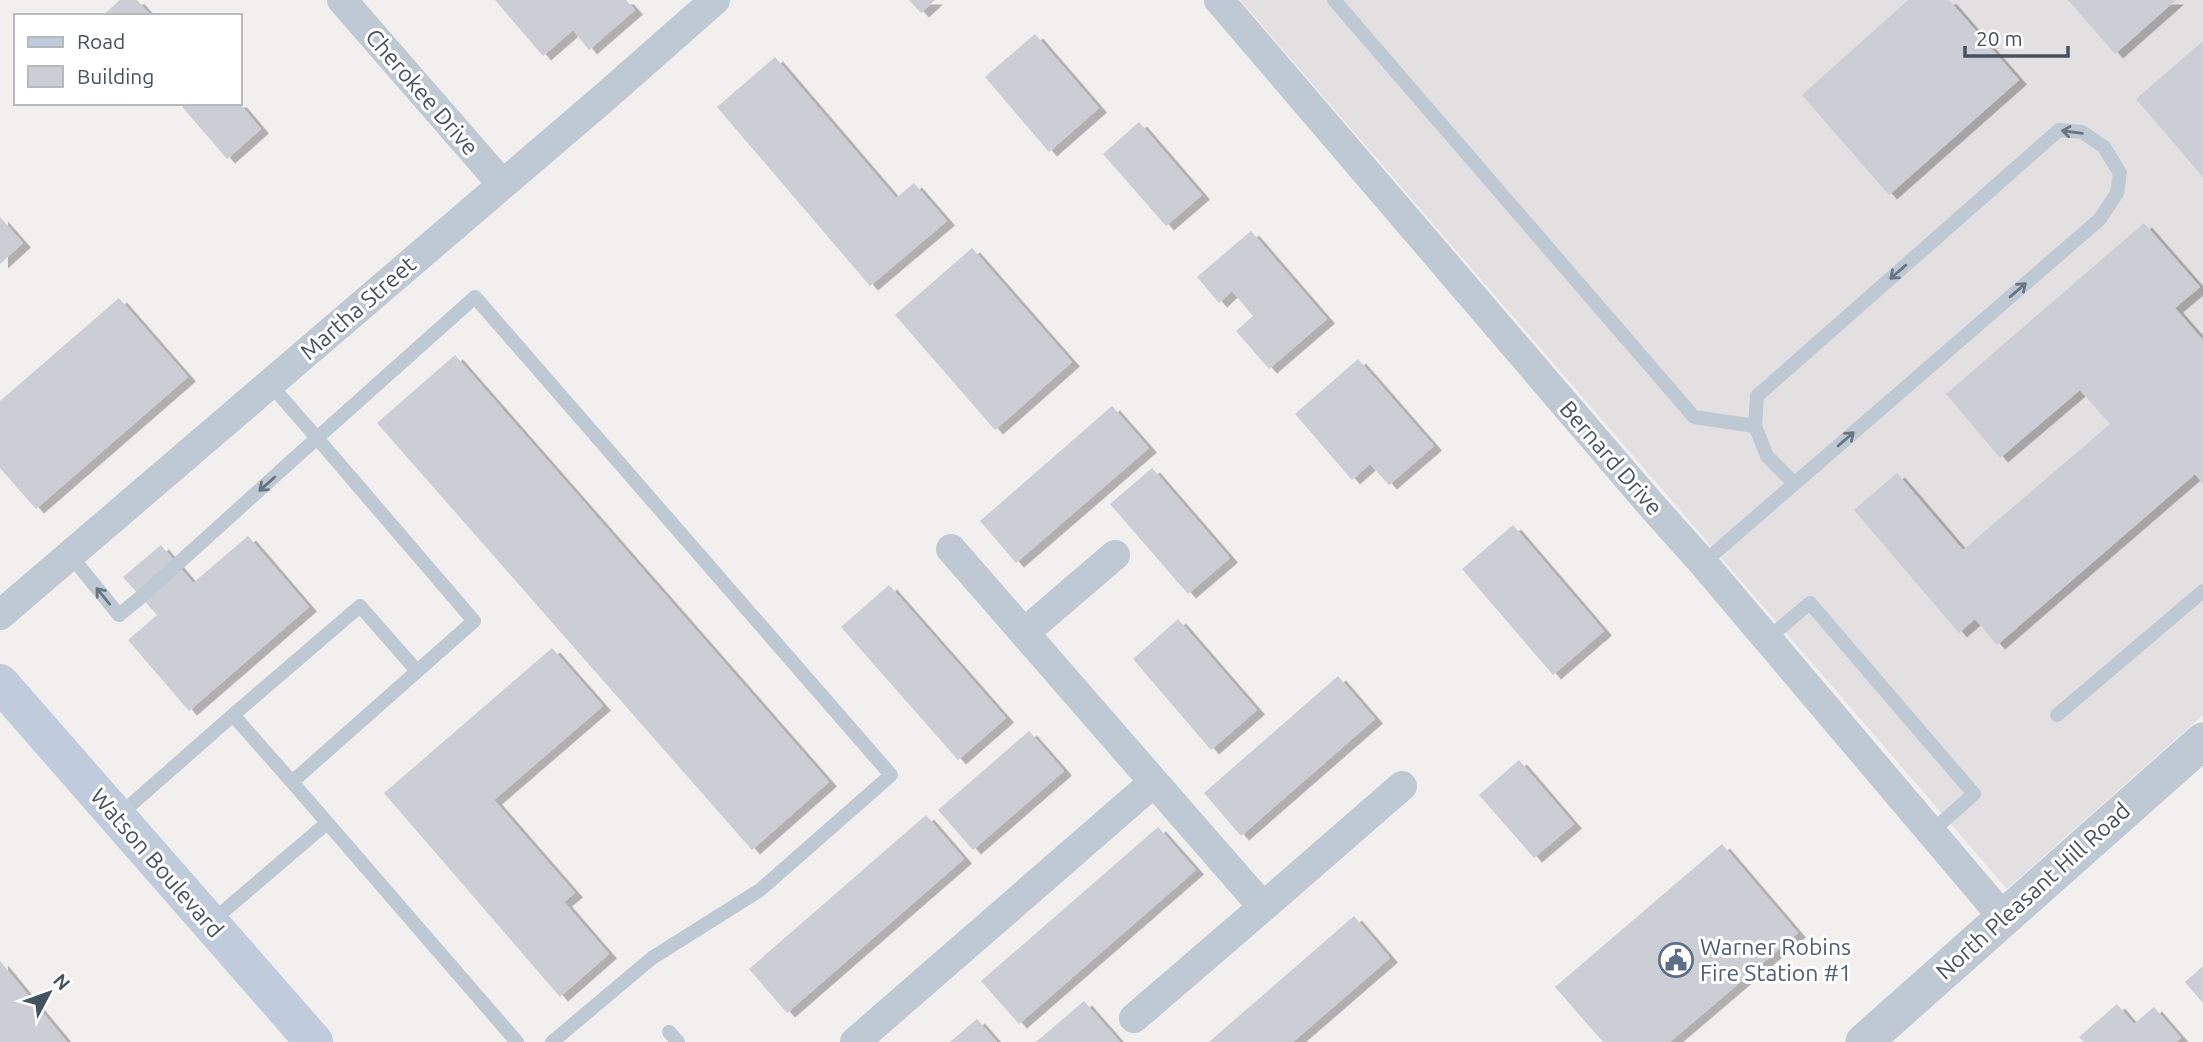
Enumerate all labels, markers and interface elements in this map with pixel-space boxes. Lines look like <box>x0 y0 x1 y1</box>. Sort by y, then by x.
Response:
legend <box>14 14 242 105</box>
scale bar <box>1965 14 2068 58</box>
street label: Cherokee Drive <box>361 24 484 160</box>
text: 20 m <box>1976 26 2023 50</box>
text: Road <box>77 29 125 53</box>
text: Building <box>77 64 154 88</box>
one-way arrow <box>2061 125 2084 138</box>
street label: Martha Street <box>295 251 420 364</box>
one-way arrow <box>1890 264 1908 280</box>
one-way arrow <box>2009 282 2027 298</box>
street label: Bernard Drive <box>1555 396 1668 520</box>
one-way arrow <box>1836 431 1854 447</box>
one-way arrow <box>258 476 276 492</box>
one-way arrow <box>96 588 111 606</box>
street label: Watson Boulevard <box>86 783 229 942</box>
street label: North Pleasant Hill Road <box>1931 797 2134 984</box>
place label: Warner Robins Fire Station #1 <box>1700 934 1852 985</box>
public building icon: Warner Robins Fire Station #1 <box>1657 941 1695 979</box>
north arrow <box>14 958 84 1028</box>
text: N <box>49 969 75 994</box>

